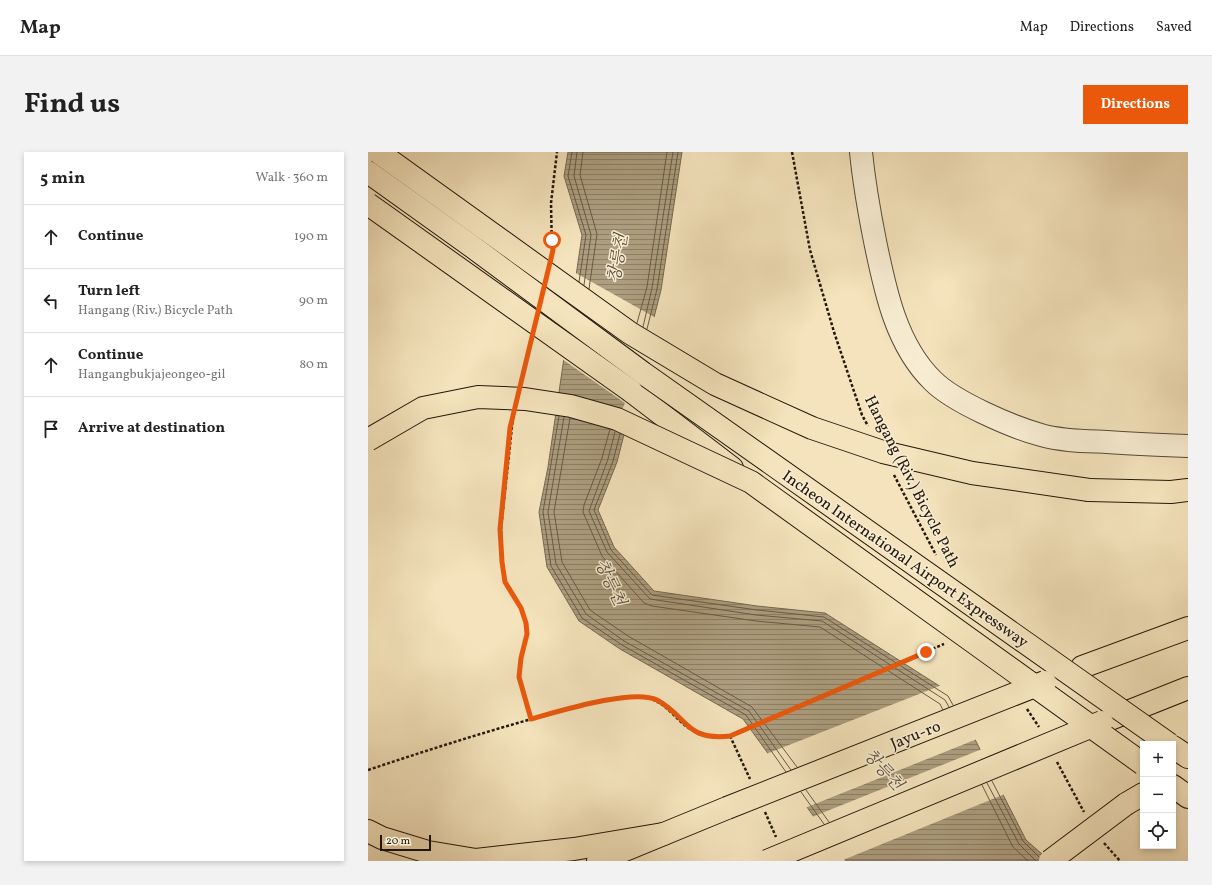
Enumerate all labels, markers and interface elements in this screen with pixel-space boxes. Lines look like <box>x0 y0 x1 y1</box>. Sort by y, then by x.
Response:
text: Map <box>20 15 61 41</box>
text: Map <box>1020 18 1048 37</box>
text: Directions <box>1070 18 1134 37</box>
text: Saved <box>1156 18 1192 37</box>
text: Find us <box>24 85 120 124</box>
button: Directions <box>1083 85 1188 124</box>
text: 5 min <box>40 167 85 190</box>
text: Walk · 360 m <box>256 169 328 187</box>
icon: ahead <box>40 226 62 248</box>
text: Continue <box>78 226 143 247</box>
text: 190 m <box>294 228 328 246</box>
water label: 창릉천 <box>603 230 634 285</box>
route start <box>543 231 561 249</box>
text: Turn left <box>78 281 140 302</box>
icon: left <box>40 290 62 312</box>
text: 90 m <box>299 292 328 310</box>
text: Hangang (Riv.) Bicycle Path <box>78 302 233 320</box>
text: Continue <box>78 345 143 366</box>
icon: ahead <box>40 354 62 376</box>
text: 80 m <box>299 356 328 374</box>
text: Hangangbukjajeongeo-gil <box>78 366 225 384</box>
street label: Hangang (Riv.) Bicycle Path <box>858 392 964 572</box>
icon: arrive <box>40 418 62 440</box>
text: Arrive at destination <box>78 418 225 439</box>
street label: Incheon International Airport Expressway <box>777 466 1033 654</box>
water label: 창릉천 <box>589 555 631 611</box>
route end <box>917 643 935 661</box>
street label: Jayu-ro <box>887 716 944 756</box>
map controls <box>1140 741 1176 849</box>
button: + <box>1140 741 1176 777</box>
water label: 창릉천 <box>858 744 909 797</box>
button: − <box>1140 777 1176 813</box>
button: locate <box>1140 813 1176 849</box>
scale bar <box>380 833 431 852</box>
text: 20 m <box>386 834 410 849</box>

